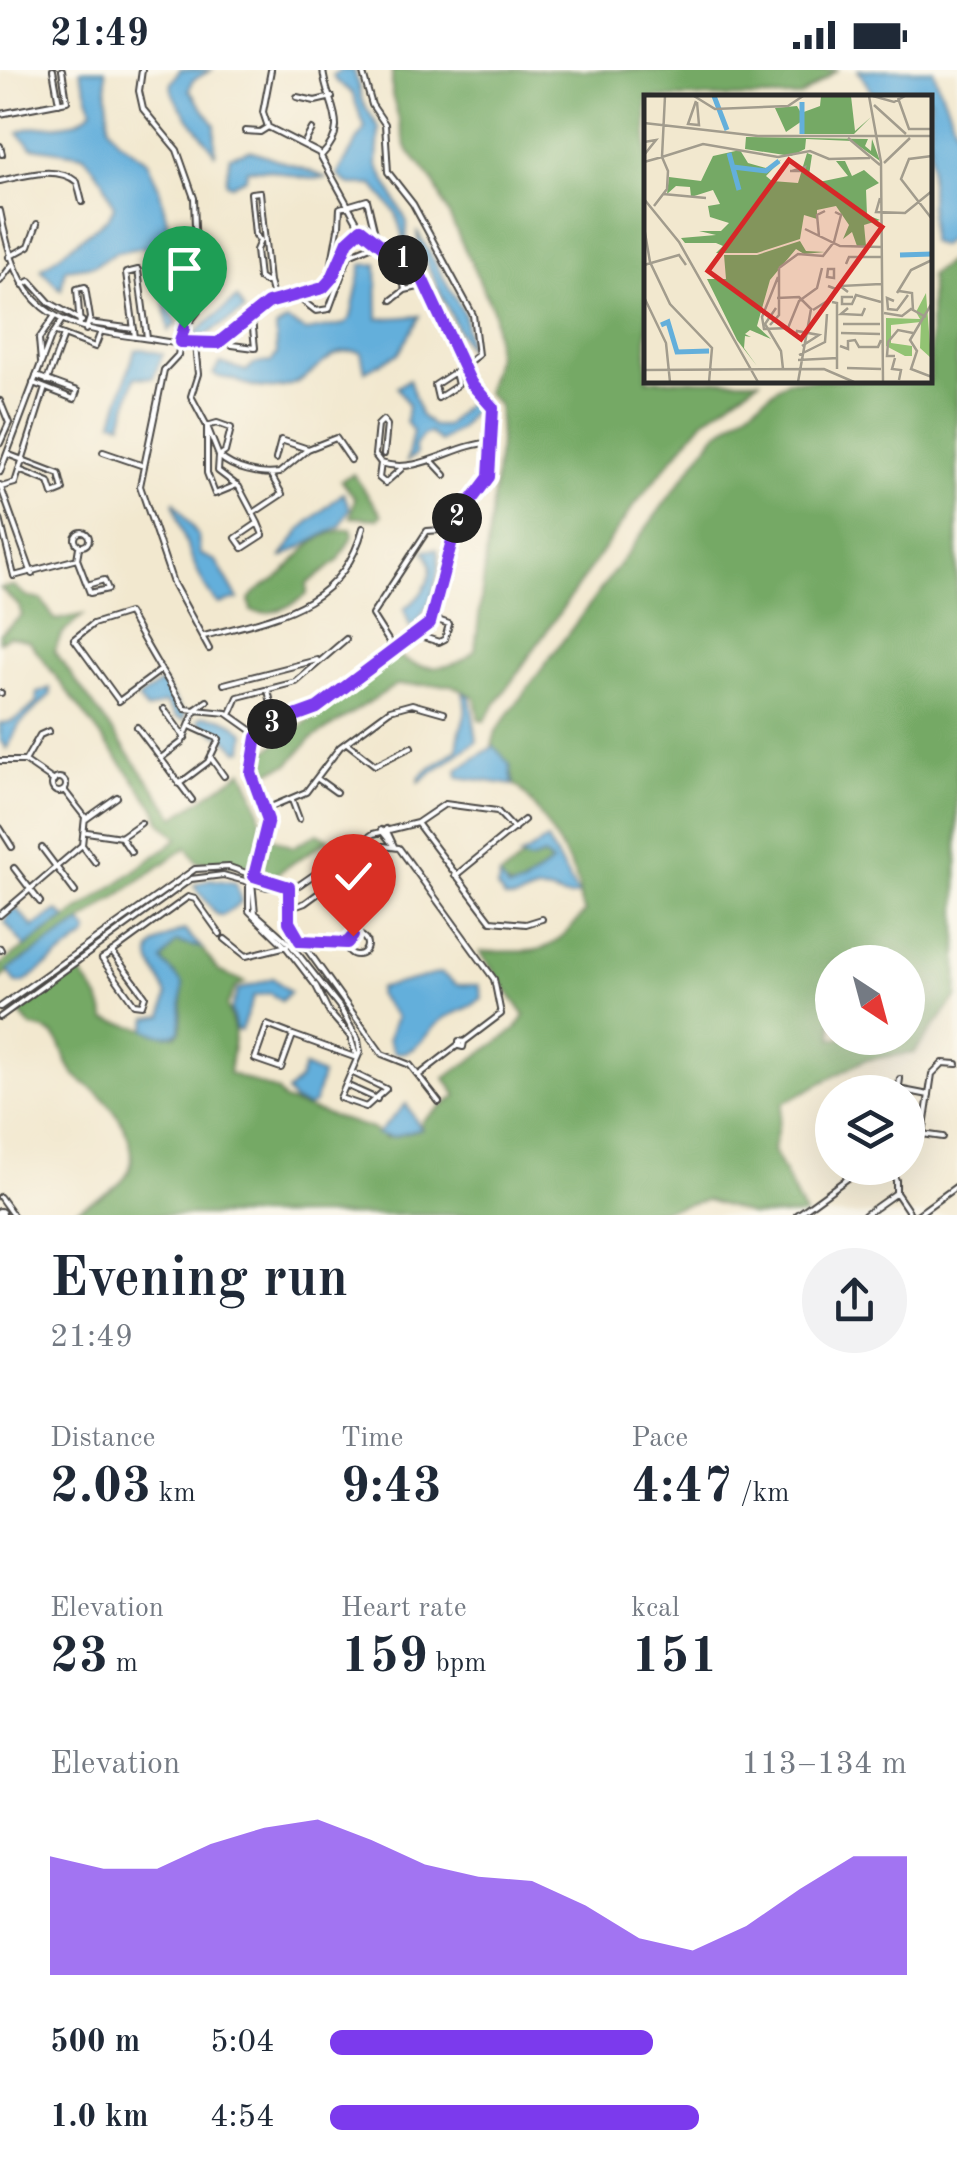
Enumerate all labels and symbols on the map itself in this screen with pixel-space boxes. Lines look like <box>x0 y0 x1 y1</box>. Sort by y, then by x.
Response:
inset map <box>644 95 932 382</box>
pin <box>142 226 227 329</box>
pin: 1 <box>378 235 428 285</box>
pin: 2 <box>432 493 482 543</box>
pin: 3 <box>247 699 297 749</box>
pin <box>311 834 396 937</box>
north arrow <box>815 945 925 1055</box>

